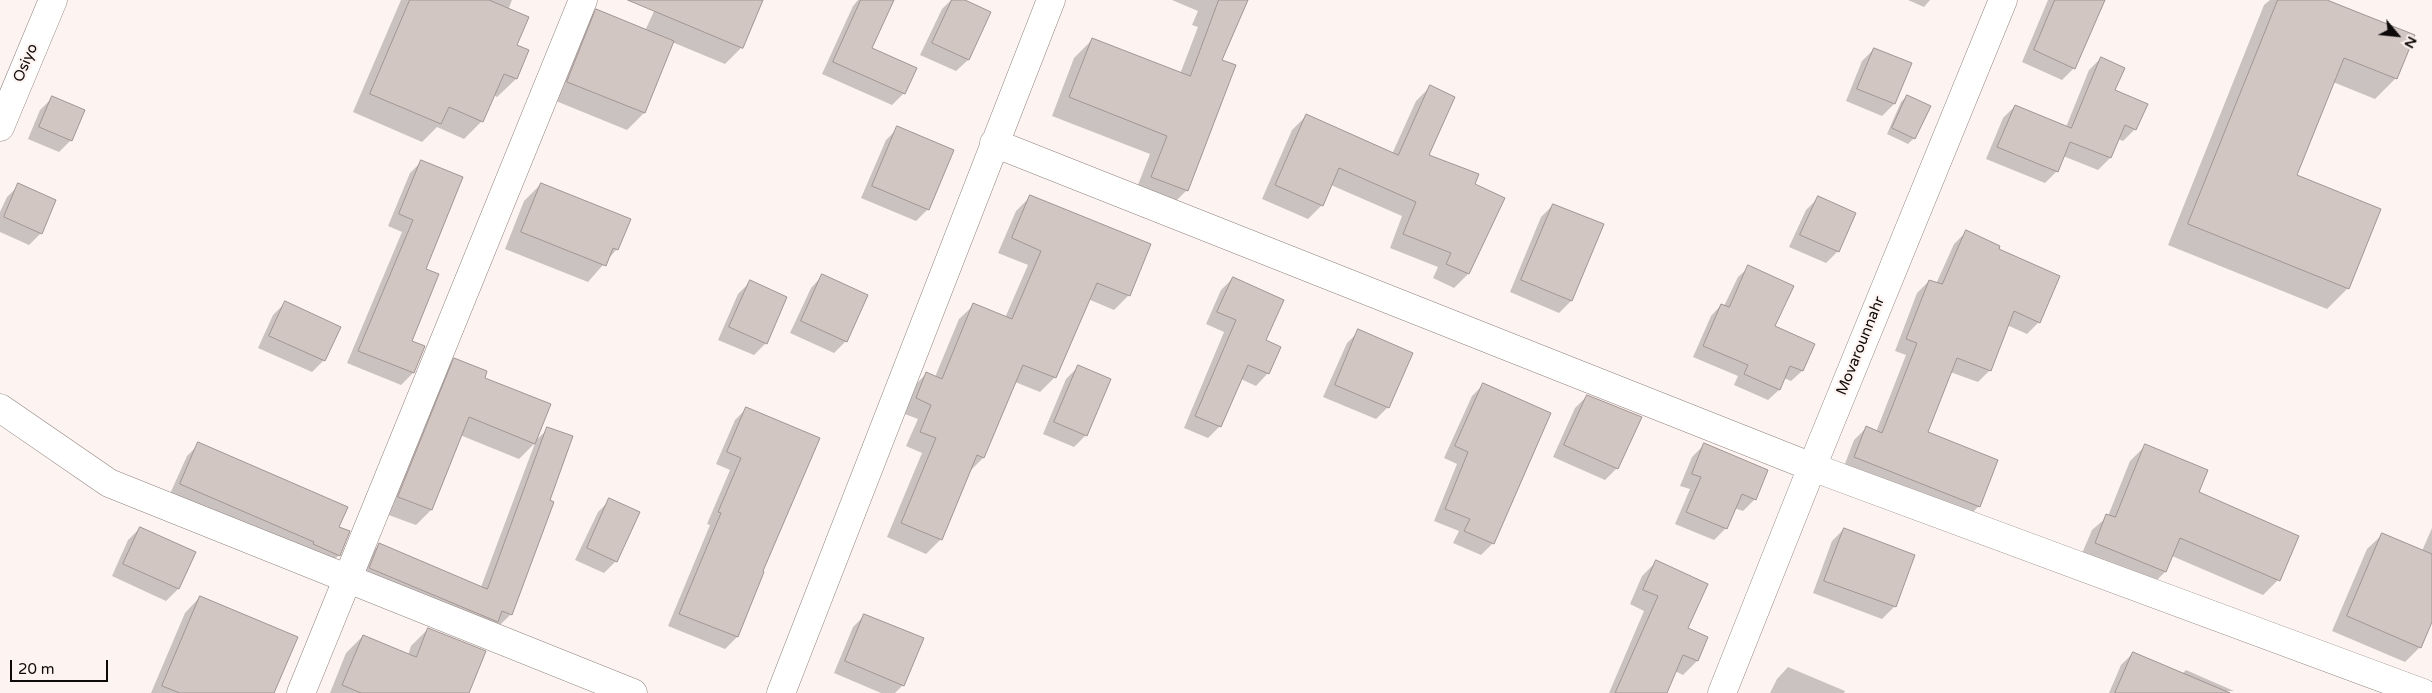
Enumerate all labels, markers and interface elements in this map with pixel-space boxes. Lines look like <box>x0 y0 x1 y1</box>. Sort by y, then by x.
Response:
north arrow <box>2372 10 2422 60</box>
text: N <box>2401 33 2421 51</box>
street label: Osiyo <box>10 41 42 85</box>
street label: Movarounnahr <box>1833 294 1889 398</box>
scale bar <box>12 650 110 682</box>
text: 20 m <box>18 660 55 678</box>

